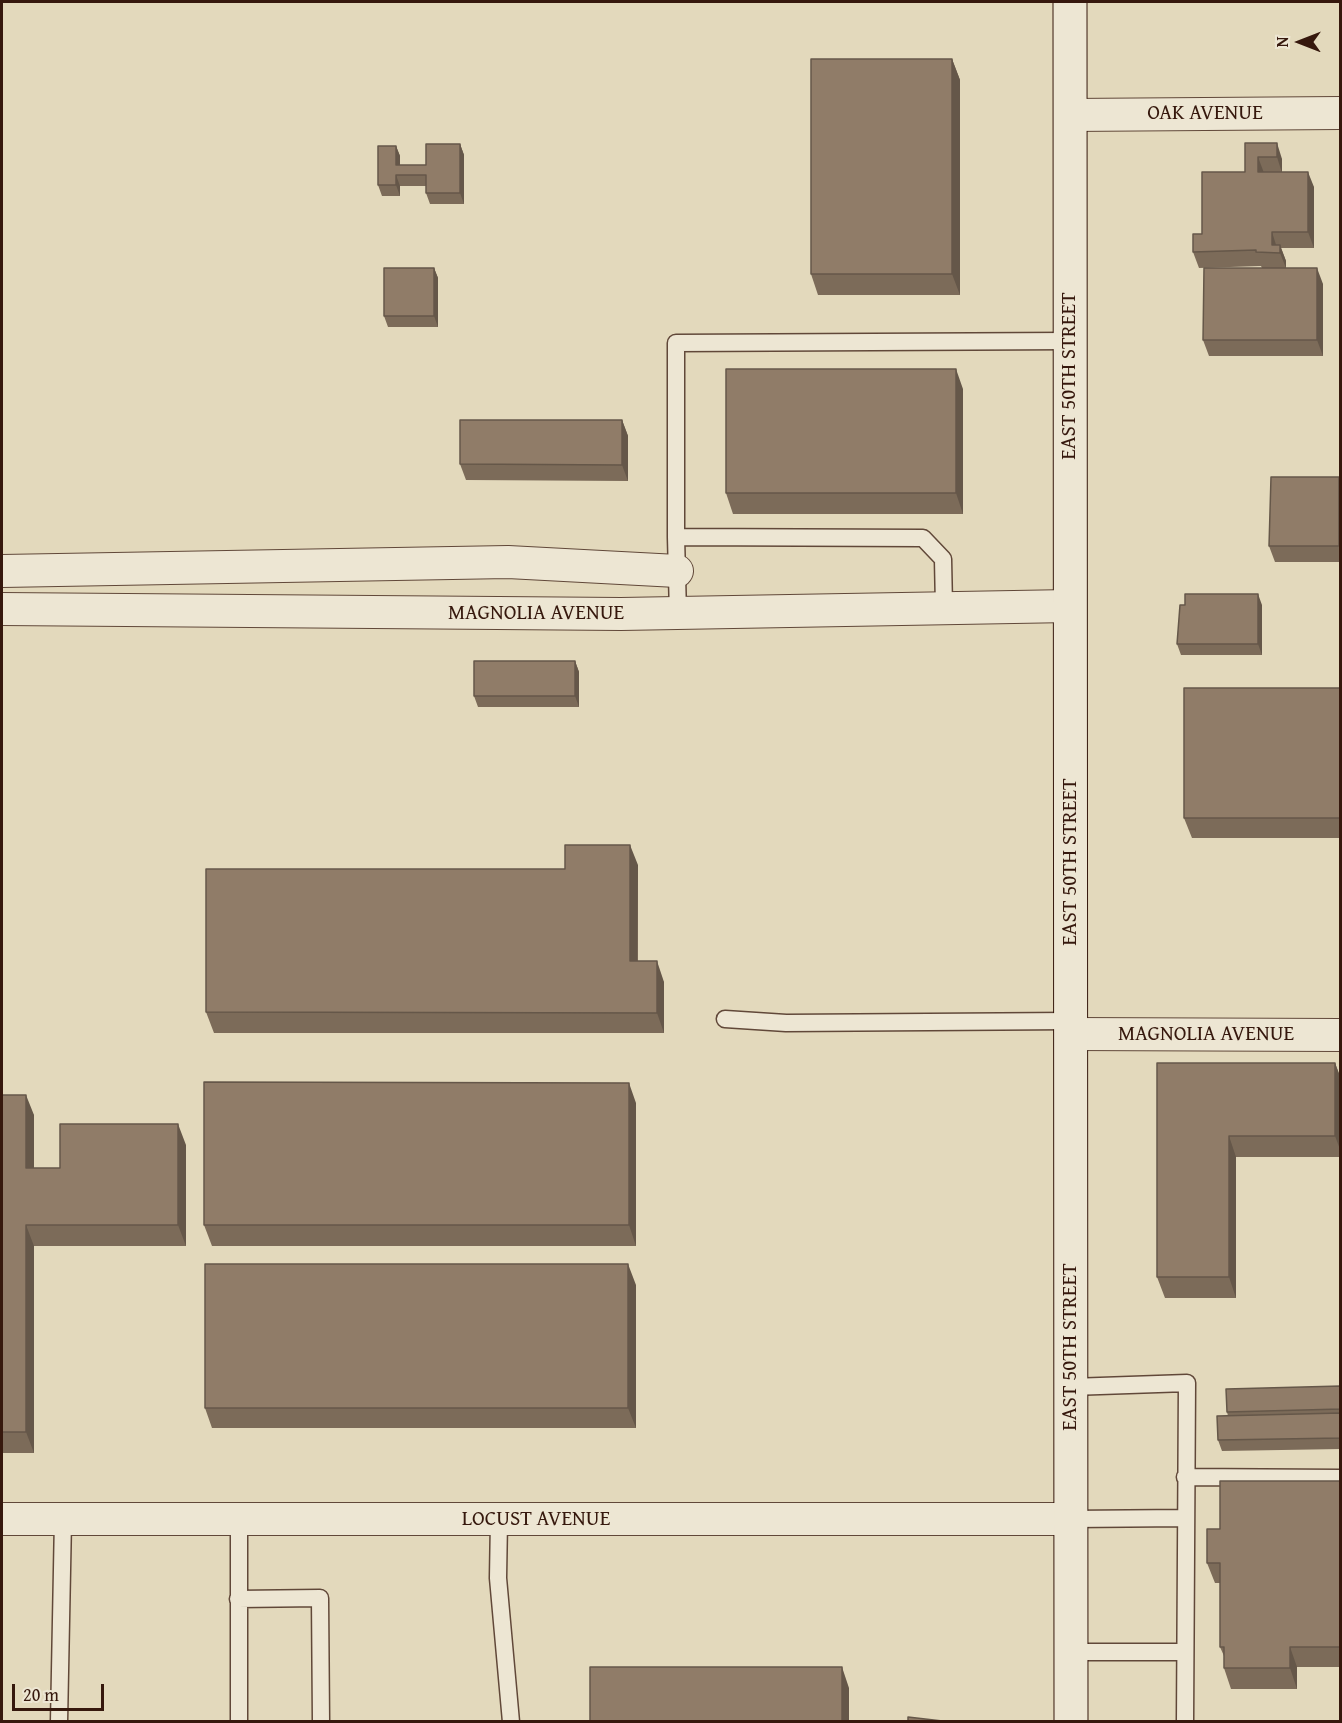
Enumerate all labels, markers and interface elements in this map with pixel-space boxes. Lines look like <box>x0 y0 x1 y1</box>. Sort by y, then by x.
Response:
north arrow <box>1270 12 1330 72</box>
text: N <box>1270 37 1294 47</box>
street label: OAK AVENUE <box>1147 101 1263 127</box>
street label: EAST 50TH STREET <box>1057 292 1083 460</box>
street label: MAGNOLIA AVENUE <box>448 601 624 627</box>
street label: EAST 50TH STREET <box>1058 778 1084 946</box>
street label: MAGNOLIA AVENUE <box>1118 1022 1294 1048</box>
street label: EAST 50TH STREET <box>1058 1263 1084 1431</box>
street label: LOCUST AVENUE <box>462 1507 610 1533</box>
scale bar <box>15 1672 106 1710</box>
text: 20 m <box>23 1681 59 1708</box>

